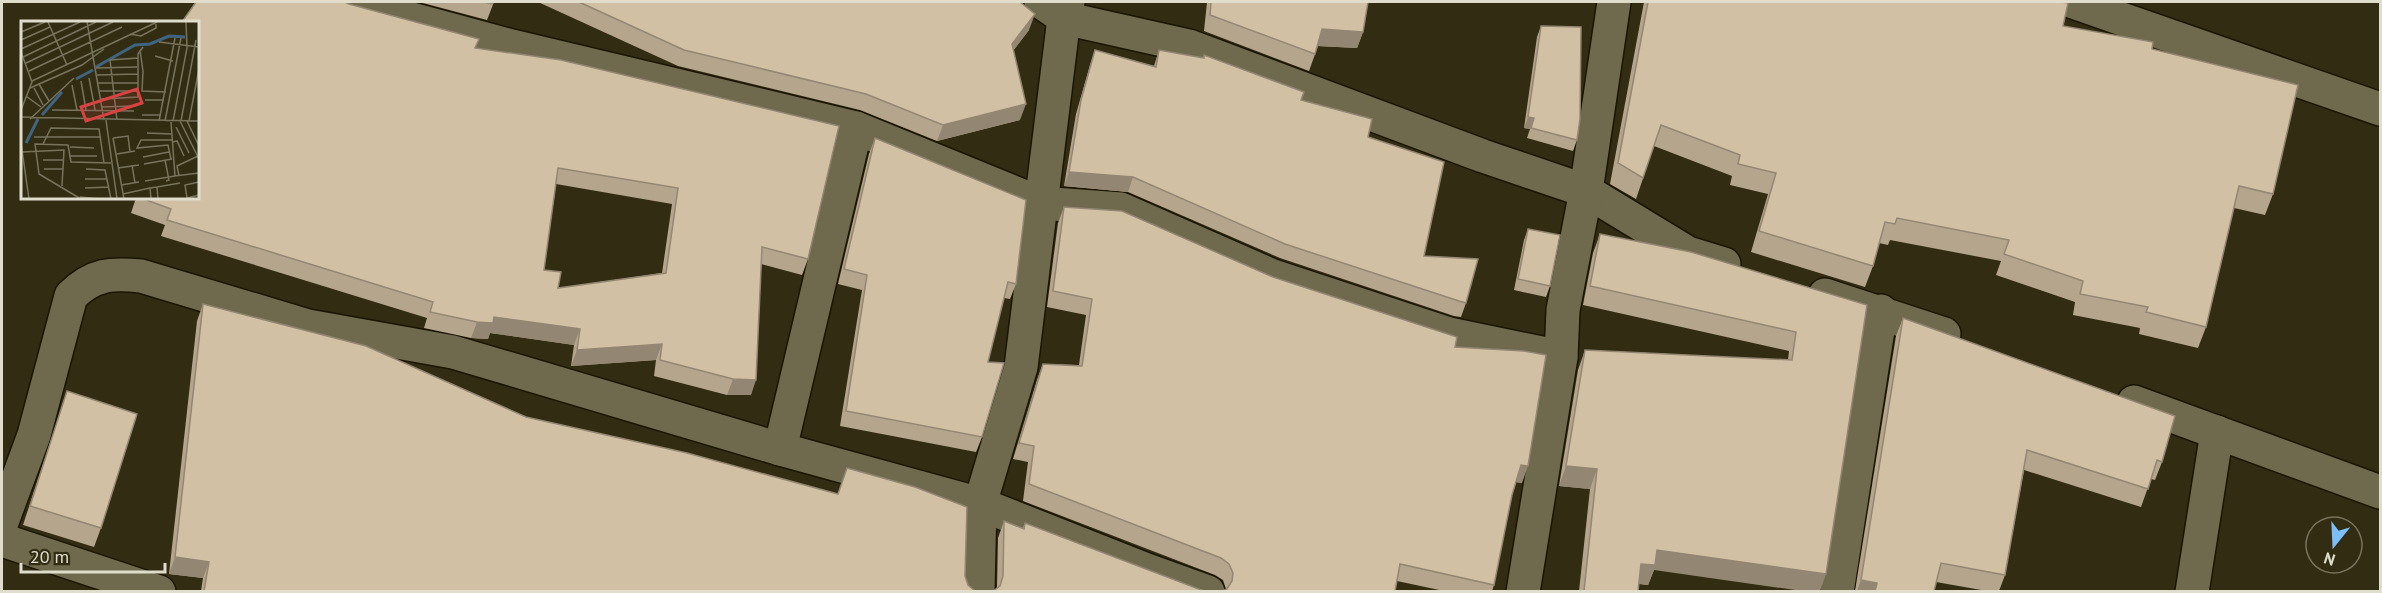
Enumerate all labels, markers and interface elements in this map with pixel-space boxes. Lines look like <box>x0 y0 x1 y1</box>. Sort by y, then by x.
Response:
inset map <box>21 21 200 200</box>
north arrow <box>2304 515 2364 575</box>
scale bar <box>21 536 165 574</box>
text: 20 m <box>30 545 69 568</box>
text: N <box>2321 548 2337 570</box>

